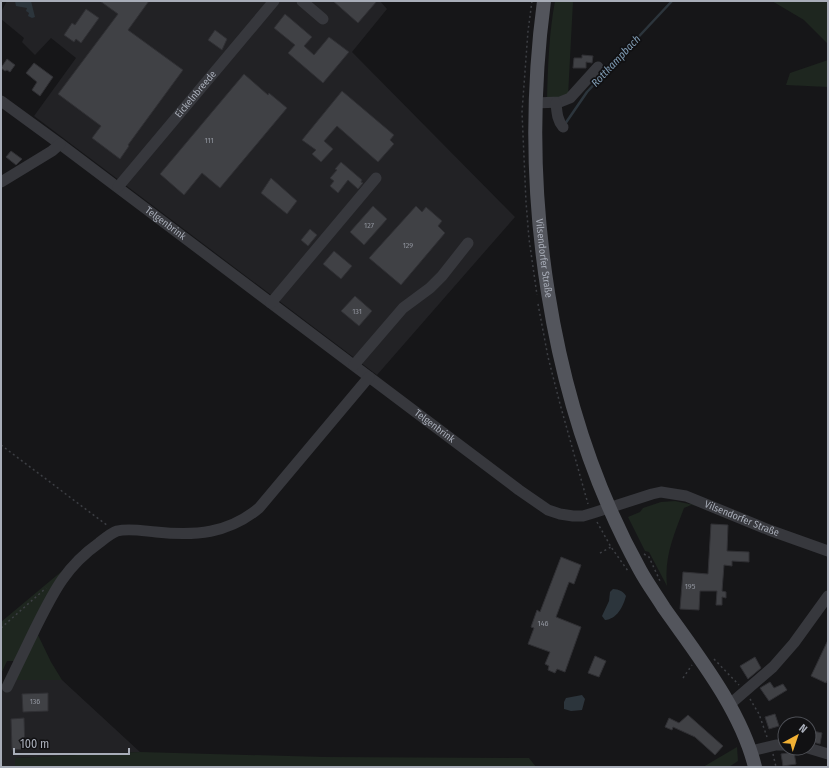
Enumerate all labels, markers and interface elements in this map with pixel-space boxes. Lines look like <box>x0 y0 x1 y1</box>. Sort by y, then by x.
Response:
water label: Rottkampbach <box>589 32 643 90</box>
street label: Eickelnbreede <box>173 68 219 120</box>
house number: 111 <box>204 136 214 145</box>
street label: Telgenbrink <box>143 204 188 243</box>
street label: Vilsendorfer Straße <box>533 218 555 299</box>
house number: 127 <box>364 221 375 230</box>
house number: 129 <box>403 241 413 250</box>
house number: 131 <box>352 307 362 316</box>
street label: Telgenbrink <box>412 407 457 446</box>
street label: Vilsendorfer Straße <box>703 498 781 539</box>
house number: 195 <box>685 582 696 591</box>
house number: 146 <box>538 619 549 628</box>
house number: 136 <box>30 697 40 706</box>
north arrow <box>777 716 817 756</box>
text: N <box>796 722 810 736</box>
scale bar <box>14 730 129 756</box>
text: 100 m <box>20 737 49 751</box>

